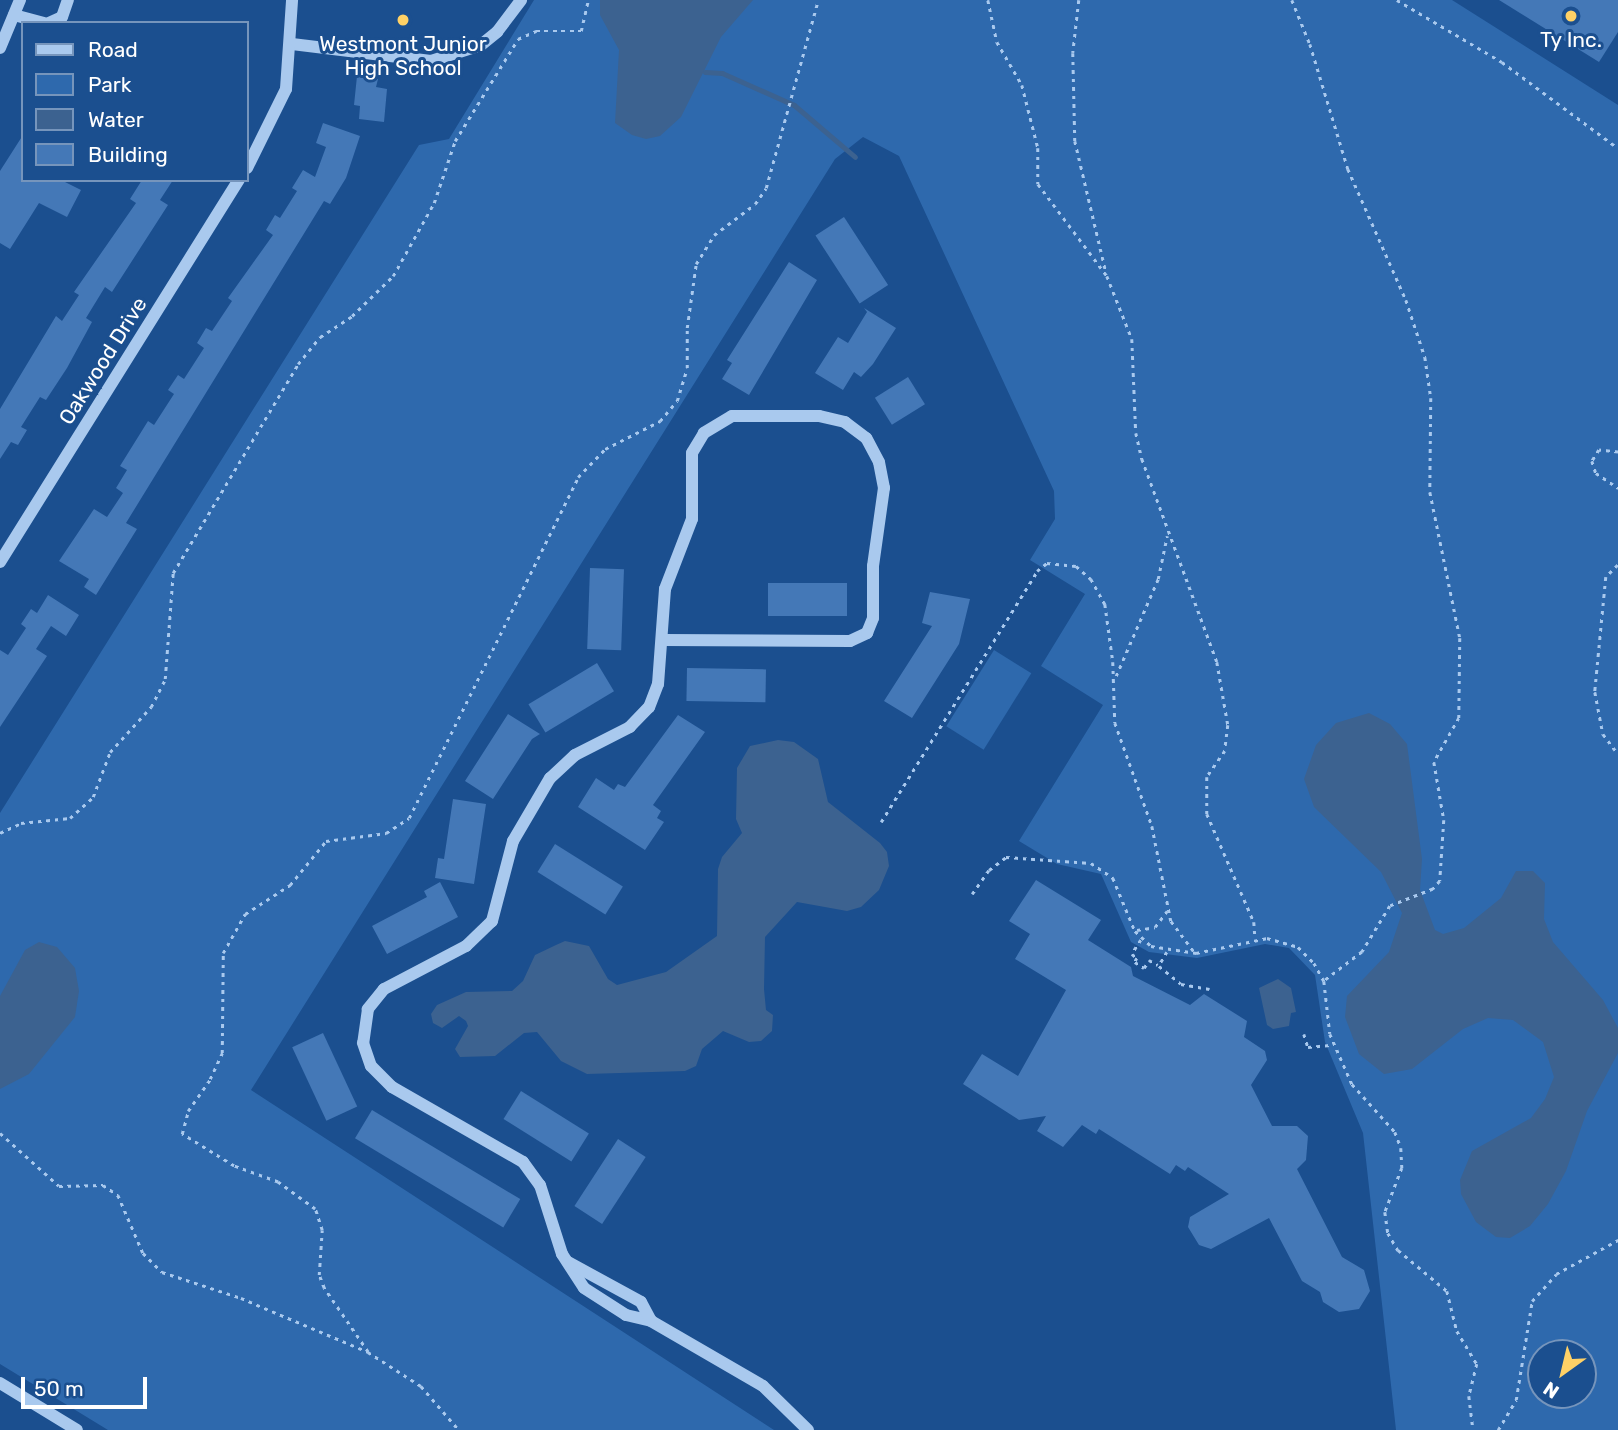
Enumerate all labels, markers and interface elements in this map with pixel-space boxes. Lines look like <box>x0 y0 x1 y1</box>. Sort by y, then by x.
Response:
marker: Ty Inc. <box>1563 8 1579 24</box>
marker: Westmont Junior High School <box>395 12 411 28</box>
legend <box>21 21 248 182</box>
place label: Ty Inc. <box>1540 27 1602 53</box>
place label: Westmont Junior High School <box>319 31 487 81</box>
text: Road <box>88 37 138 62</box>
text: Park <box>88 72 132 97</box>
text: Water <box>88 107 144 132</box>
text: Building <box>88 142 168 167</box>
street label: Oakwood Drive <box>54 293 152 429</box>
north arrow <box>1527 1339 1597 1409</box>
scale bar <box>24 1364 150 1408</box>
text: 50 m <box>34 1376 84 1401</box>
text: N <box>1539 1377 1563 1404</box>

